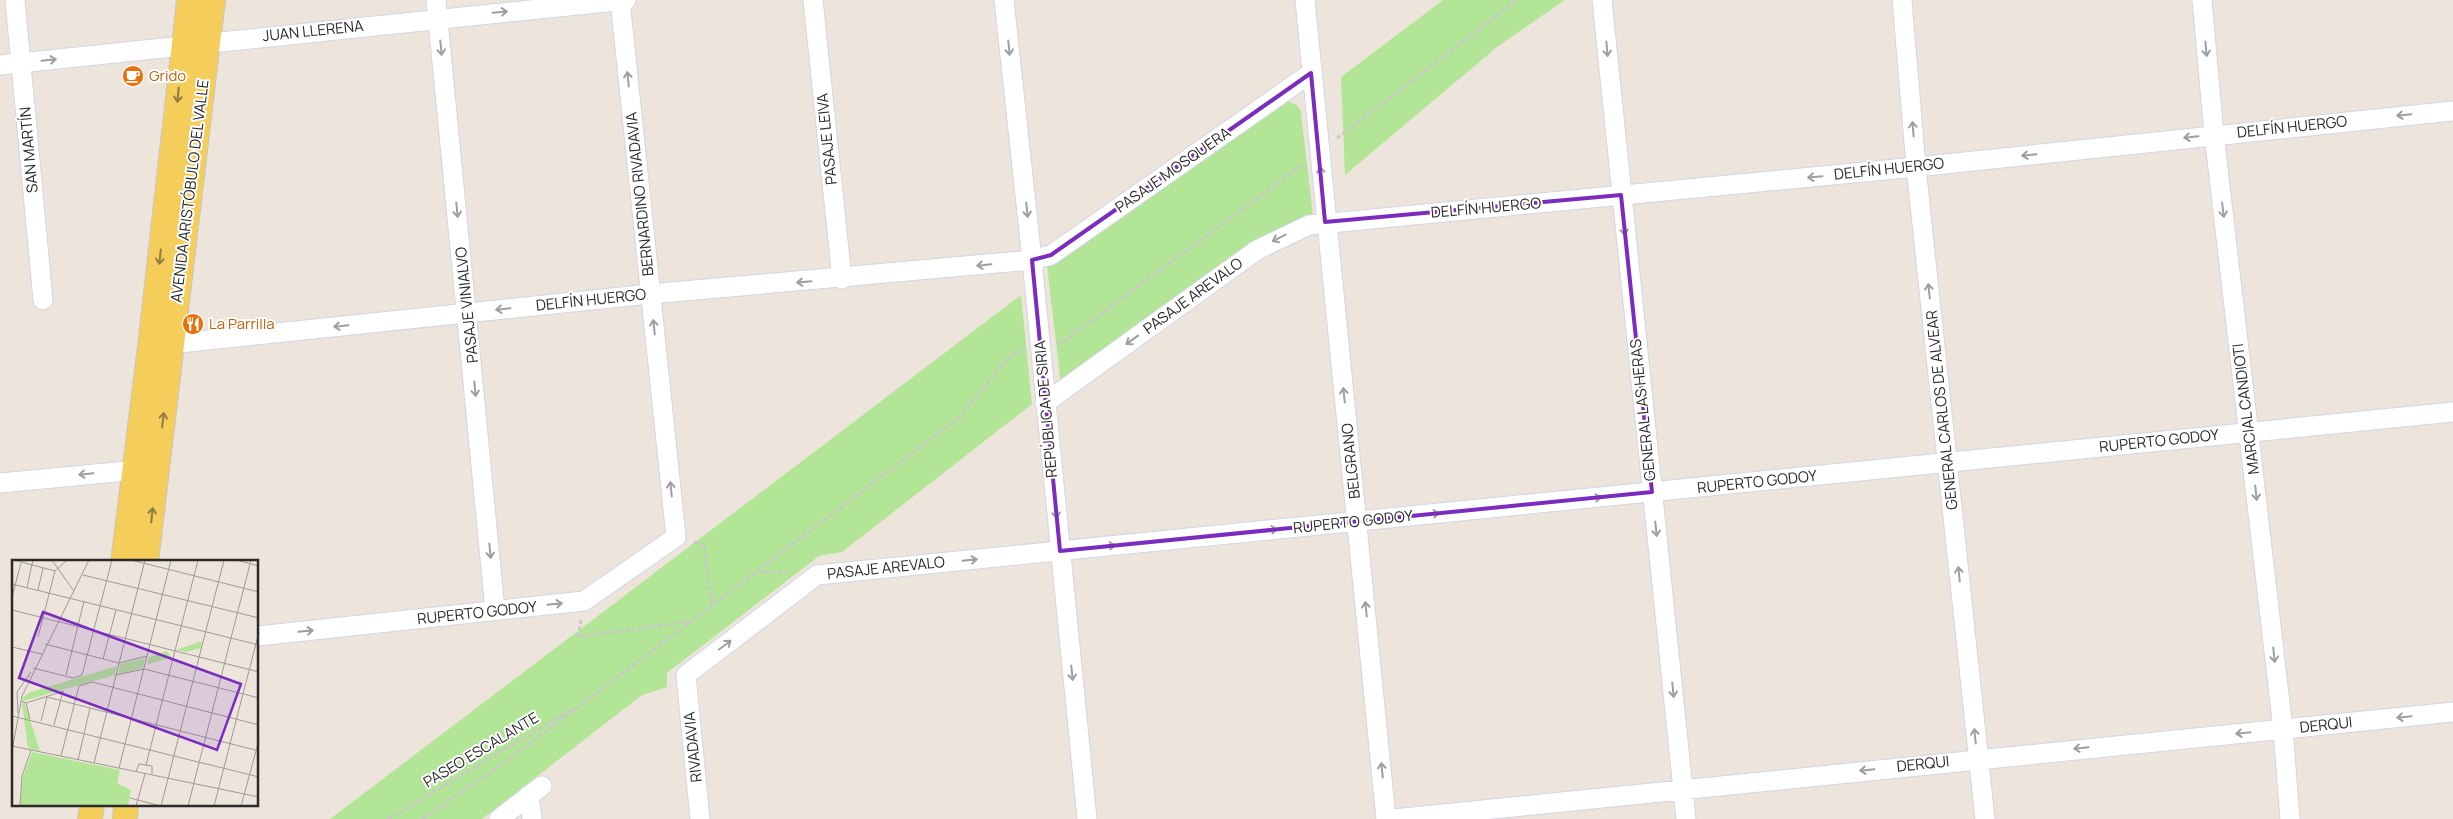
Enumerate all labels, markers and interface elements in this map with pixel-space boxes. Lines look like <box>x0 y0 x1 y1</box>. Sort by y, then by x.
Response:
one-way arrow <box>492 7 508 17</box>
street label: JUAN LLERENA <box>261 15 365 46</box>
one-way arrow <box>436 40 446 56</box>
one-way arrow <box>1004 40 1014 56</box>
one-way arrow <box>1602 40 1612 56</box>
one-way arrow <box>2201 40 2211 56</box>
one-way arrow <box>40 55 56 65</box>
cafe icon: Grido <box>121 64 145 88</box>
place label: Grido <box>149 65 186 86</box>
one-way arrow <box>623 71 633 87</box>
street label: AVENIDA ARISTÓBULO DEL VALLE <box>165 78 214 304</box>
one-way arrow <box>173 87 183 103</box>
street label: PASAJE LEIVA <box>811 92 842 186</box>
street label: SAN MARTÍN <box>14 106 43 194</box>
street label: BERNARDINO RIVADAVIA <box>620 110 659 277</box>
street label: DELFÍN HUERGO <box>2236 110 2348 143</box>
one-way arrow <box>2397 110 2413 120</box>
one-way arrow <box>1908 121 1917 137</box>
street label: PASAJE MOSQUERA <box>1111 122 1235 217</box>
one-way arrow <box>2183 132 2199 142</box>
one-way arrow <box>2021 150 2037 160</box>
street label: DELFÍN HUERGO <box>1833 152 1945 185</box>
one-way arrow <box>1316 166 1325 182</box>
one-way arrow <box>1807 172 1823 181</box>
street label: DELFÍN HUERGO <box>1430 192 1542 223</box>
one-way arrow <box>453 202 462 218</box>
one-way arrow <box>1022 202 1032 218</box>
one-way arrow <box>2218 202 2228 218</box>
one-way arrow <box>1619 219 1629 235</box>
one-way arrow <box>1272 233 1287 243</box>
street label: PASAJE VINIALVO <box>450 246 483 364</box>
one-way arrow <box>155 248 165 264</box>
street label: PASAJE AREVALO <box>1139 252 1247 339</box>
one-way arrow <box>976 260 992 270</box>
one-way arrow <box>797 277 813 286</box>
street label: DELFÍN HUERGO <box>535 283 647 316</box>
one-way arrow <box>1924 283 1934 299</box>
one-way arrow <box>495 305 511 314</box>
street label: GENERAL CARLOS DE ALVEAR <box>1921 309 1962 511</box>
restaurant icon: La Parrilla <box>181 312 205 336</box>
place label: La Parrilla <box>209 313 275 334</box>
one-way arrow <box>649 320 659 336</box>
one-way arrow <box>334 321 350 331</box>
one-way arrow <box>1126 335 1139 346</box>
street label: GENERAL LAS HERAS <box>1625 338 1660 482</box>
street label: REPÚBLICA DE SIRIA <box>1029 339 1062 479</box>
street label: MARCIAL CANDIOTI <box>2227 342 2264 476</box>
one-way arrow <box>470 381 480 397</box>
one-way arrow <box>1339 387 1349 403</box>
one-way arrow <box>158 412 168 428</box>
street label: BELGRANO <box>1336 422 1365 500</box>
street label: RUPERTO GODOY <box>2098 424 2220 457</box>
street label: RUPERTO GODOY <box>1696 465 1818 498</box>
one-way arrow <box>79 469 95 479</box>
one-way arrow <box>666 481 676 497</box>
one-way arrow <box>2251 485 2261 501</box>
one-way arrow <box>1585 493 1601 503</box>
one-way arrow <box>1051 503 1061 519</box>
street label: RUPERTO GODOY <box>1292 505 1414 538</box>
one-way arrow <box>147 507 156 523</box>
one-way arrow <box>1424 509 1440 519</box>
one-way arrow <box>1651 520 1661 536</box>
one-way arrow <box>1262 525 1278 535</box>
one-way arrow <box>1100 541 1116 551</box>
one-way arrow <box>485 543 495 559</box>
street label: PASAJE AREVALO <box>826 551 946 584</box>
one-way arrow <box>961 555 977 565</box>
inset map <box>12 560 259 806</box>
one-way arrow <box>1954 566 1964 582</box>
street label: RUPERTO GODOY <box>416 596 538 629</box>
one-way arrow <box>546 599 562 609</box>
one-way arrow <box>1361 601 1371 617</box>
one-way arrow <box>298 626 314 636</box>
one-way arrow <box>718 640 732 650</box>
one-way arrow <box>2269 646 2279 662</box>
one-way arrow <box>1067 664 1077 680</box>
one-way arrow <box>1668 682 1677 698</box>
street label: PASEO ESCALANTE <box>419 707 542 792</box>
street label: RIVADAVIA <box>678 710 707 783</box>
street label: DERQUI <box>2299 711 2353 738</box>
one-way arrow <box>2397 712 2413 722</box>
one-way arrow <box>1971 728 1980 744</box>
one-way arrow <box>2235 728 2251 738</box>
one-way arrow <box>2073 744 2089 753</box>
street label: DERQUI <box>1896 750 1950 777</box>
one-way arrow <box>1377 763 1386 779</box>
one-way arrow <box>1859 765 1875 775</box>

